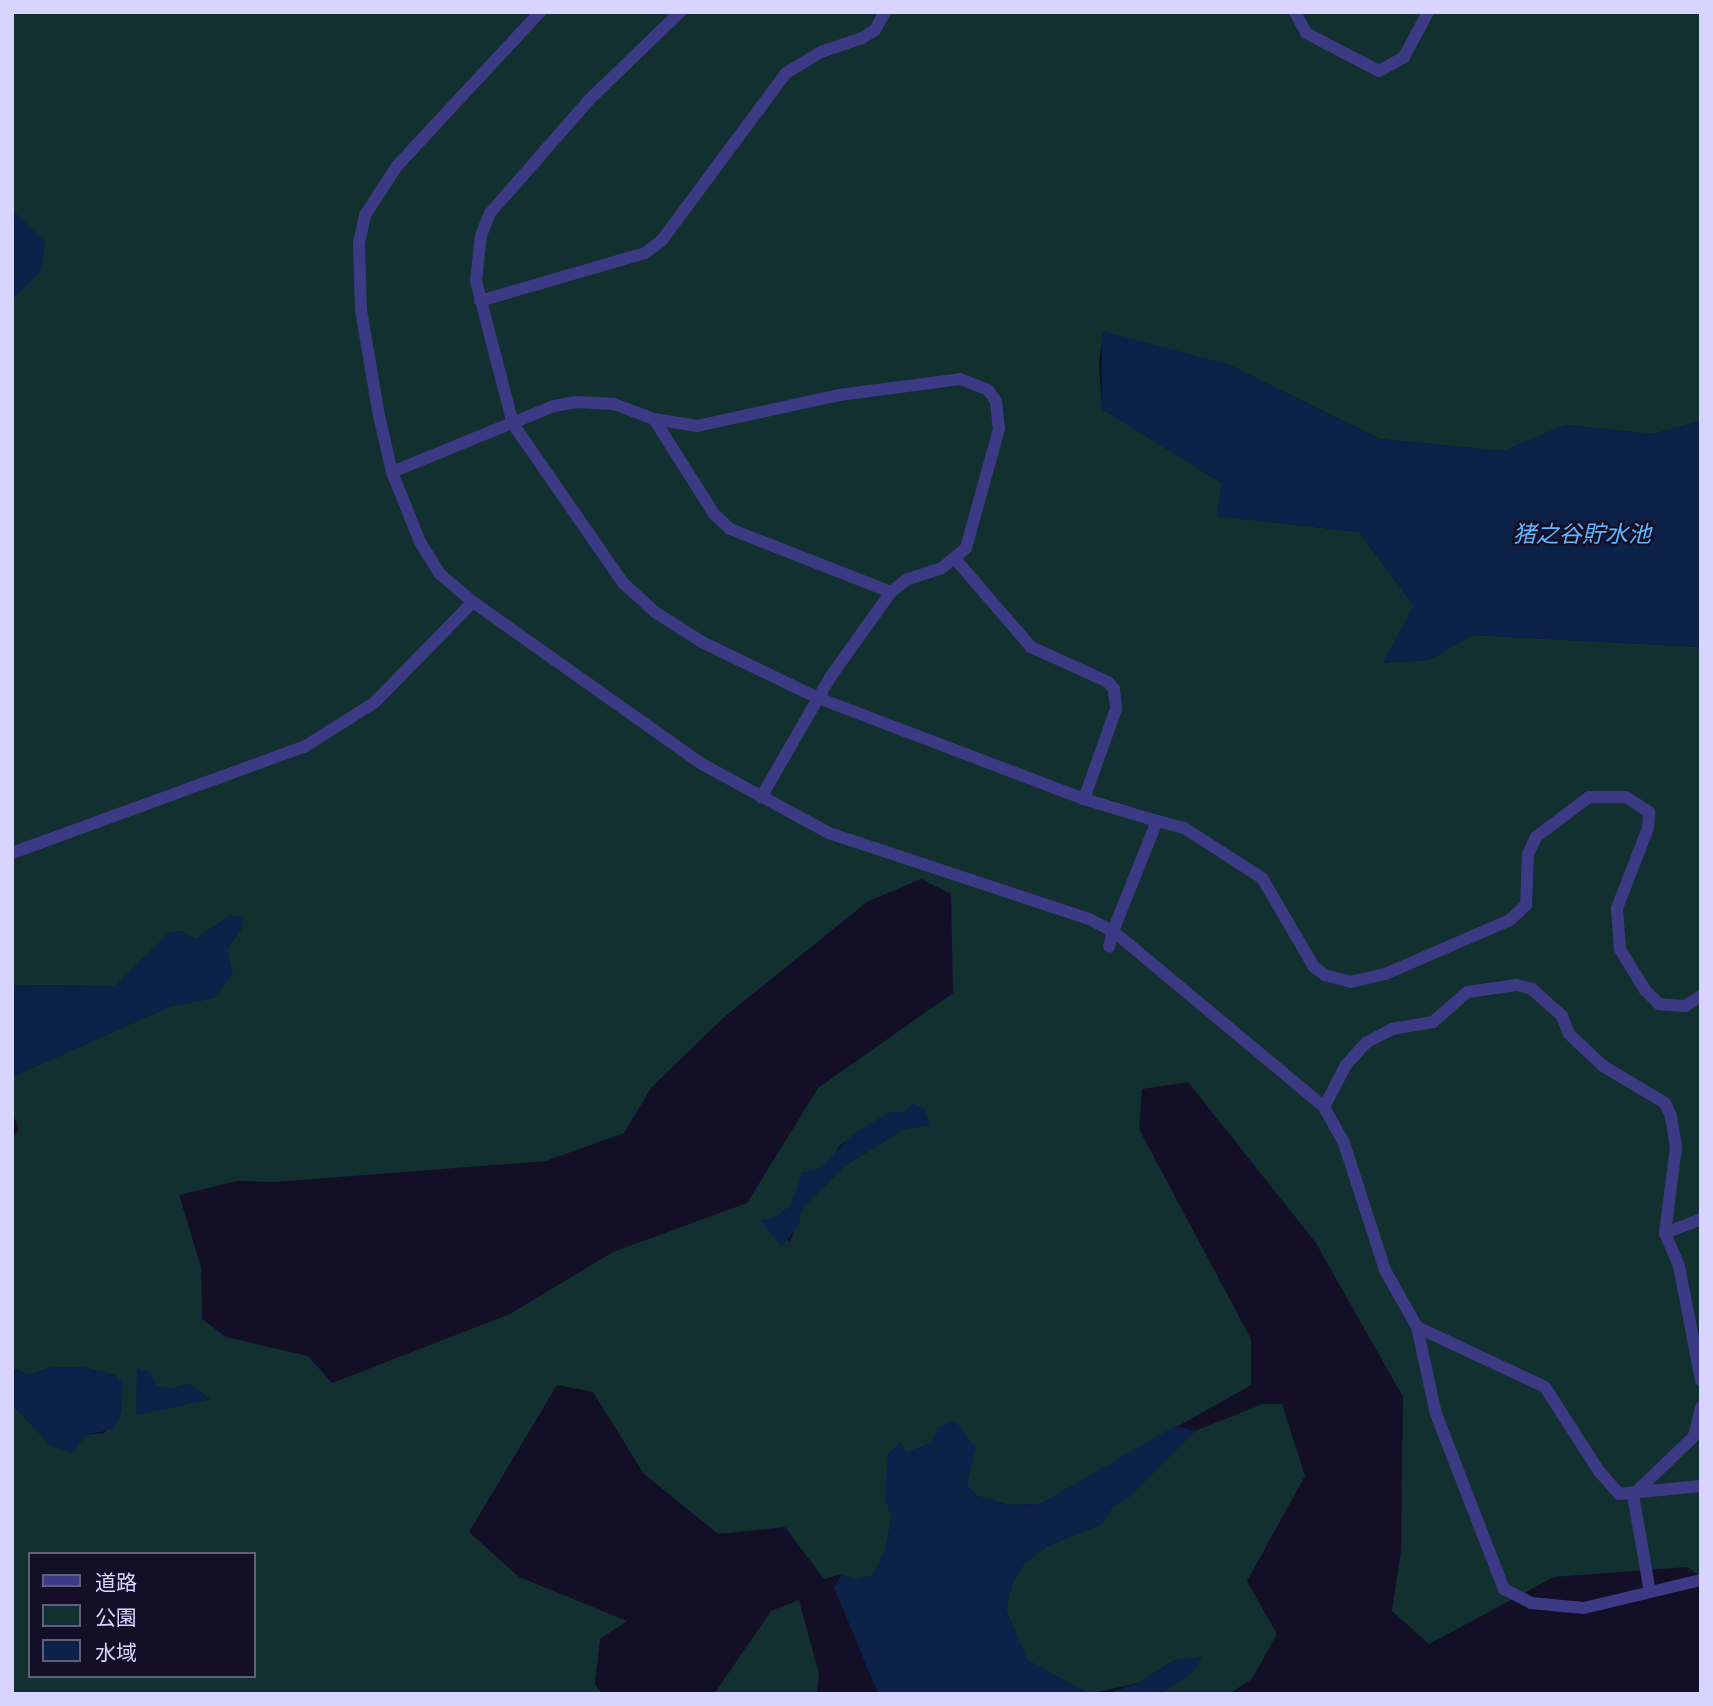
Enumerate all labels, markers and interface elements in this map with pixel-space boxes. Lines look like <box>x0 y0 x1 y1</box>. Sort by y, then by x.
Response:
water label: 猪之谷貯水池 <box>1513 520 1651 548</box>
legend <box>28 1552 256 1678</box>
text: 道路 <box>95 1571 137 1594</box>
text: 公園 <box>95 1606 137 1629</box>
text: 水域 <box>95 1641 137 1664</box>

